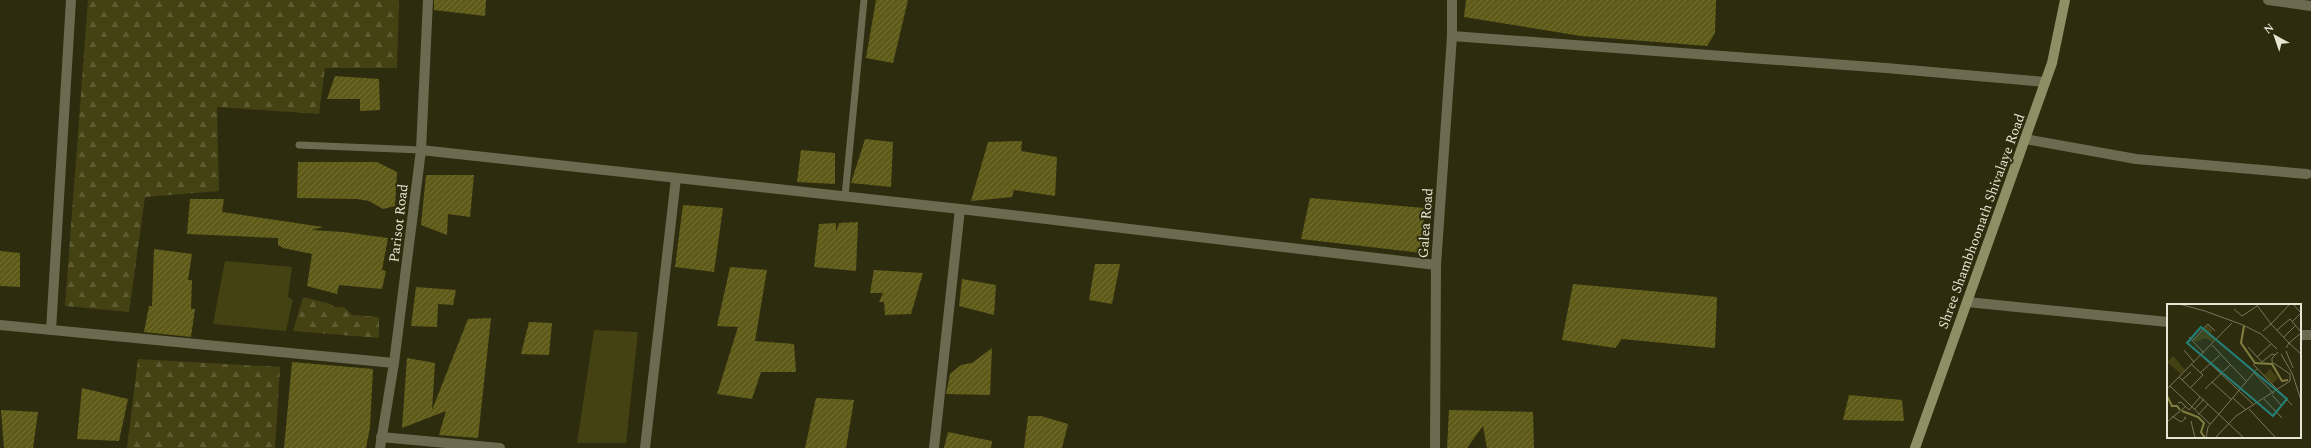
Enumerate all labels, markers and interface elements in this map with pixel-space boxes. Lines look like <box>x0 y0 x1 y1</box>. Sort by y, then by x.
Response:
north arrow <box>2255 16 2295 56</box>
text: N <box>2260 19 2278 38</box>
street label: Shree Shambhoonath Shivalaye Road <box>1933 110 2030 332</box>
street label: Parisot Road <box>383 182 414 264</box>
street label: Galea Road <box>1413 187 1438 259</box>
inset map <box>2167 304 2301 438</box>

